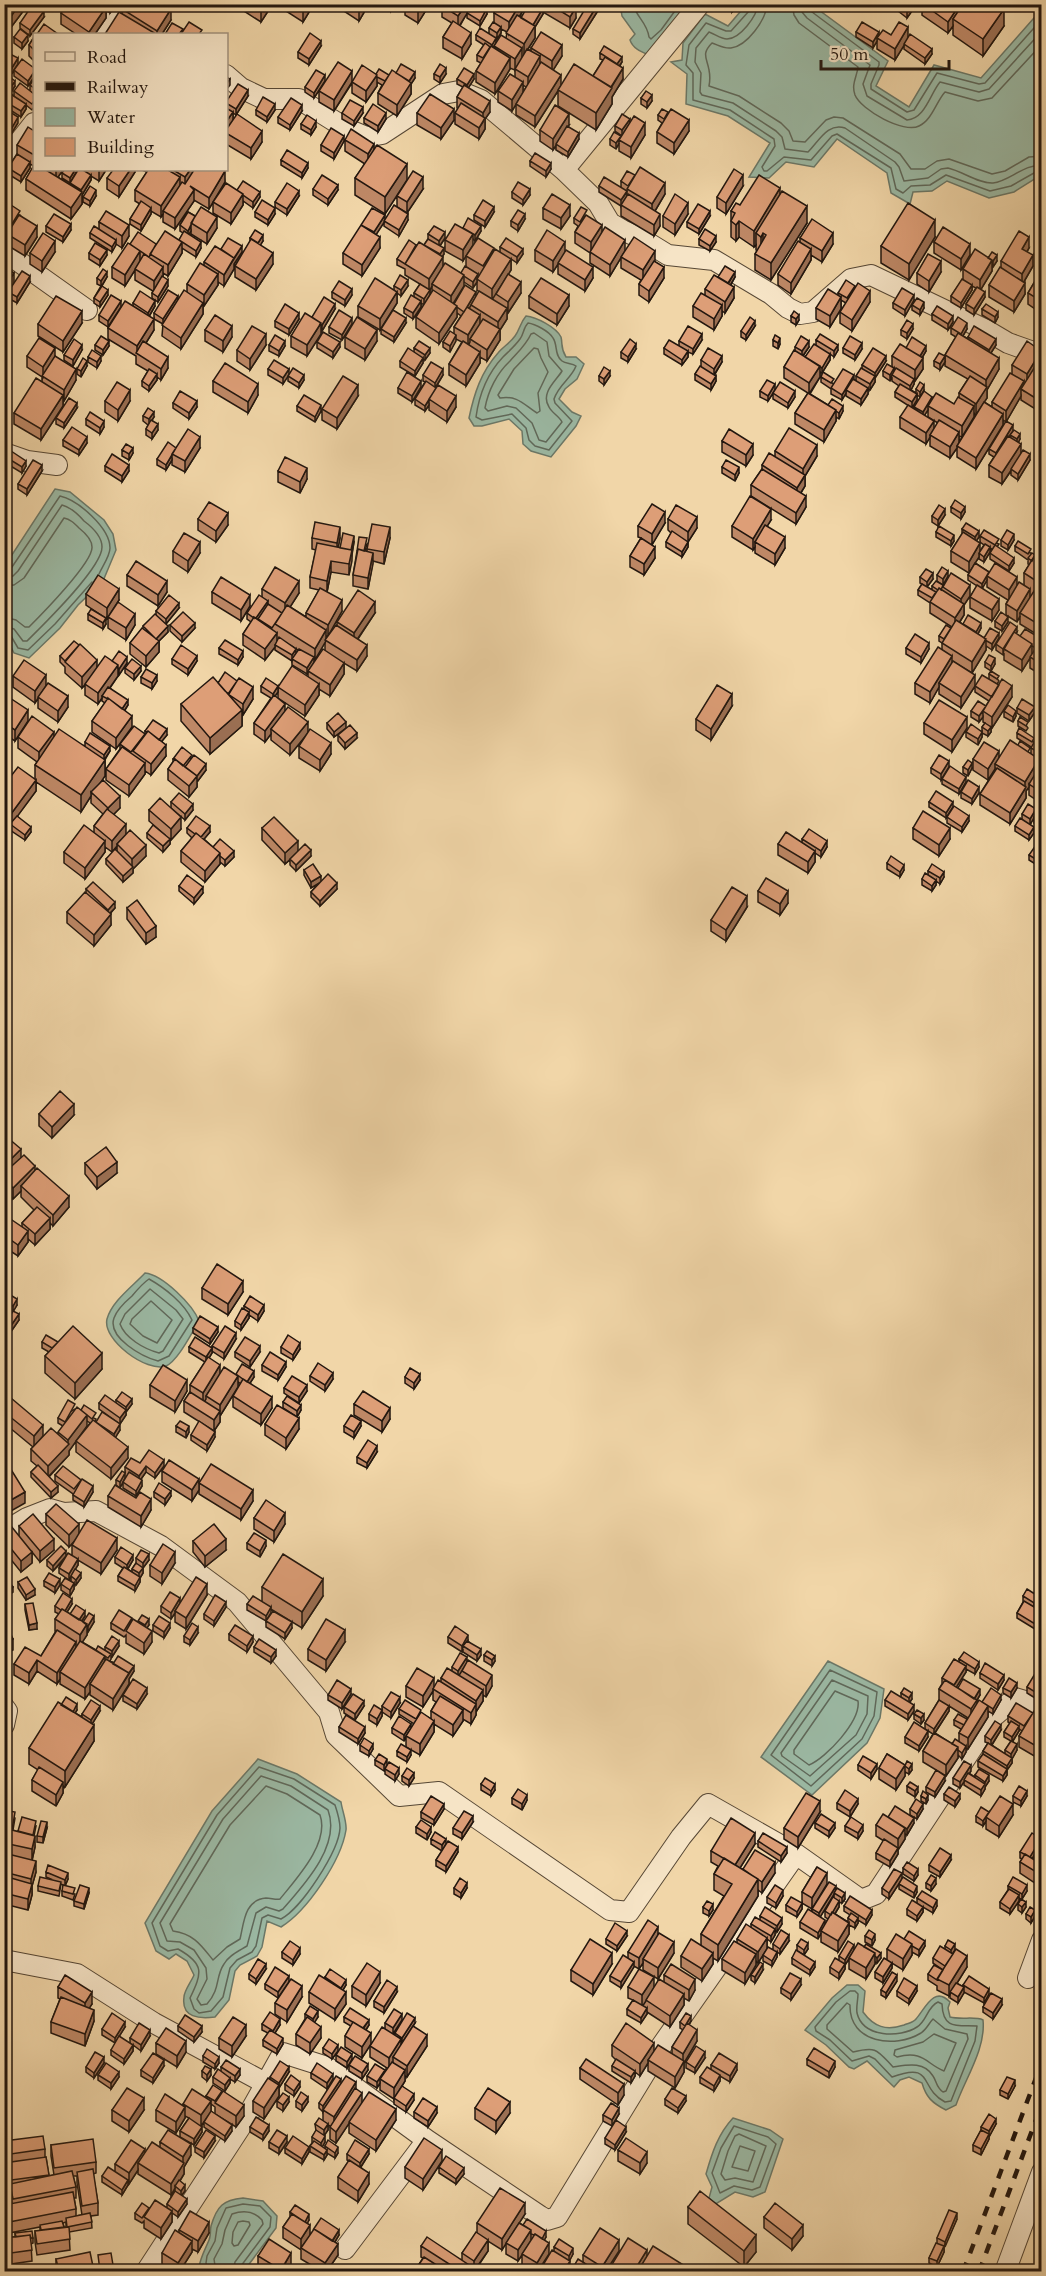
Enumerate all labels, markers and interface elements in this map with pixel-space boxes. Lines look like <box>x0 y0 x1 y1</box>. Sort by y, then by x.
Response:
legend <box>33 33 228 171</box>
scale bar <box>821 33 948 71</box>
text: 50 m <box>830 42 869 67</box>
text: Road <box>87 45 127 70</box>
text: Railway <box>87 75 149 100</box>
text: Water <box>86 105 136 130</box>
text: Building <box>87 135 155 160</box>

